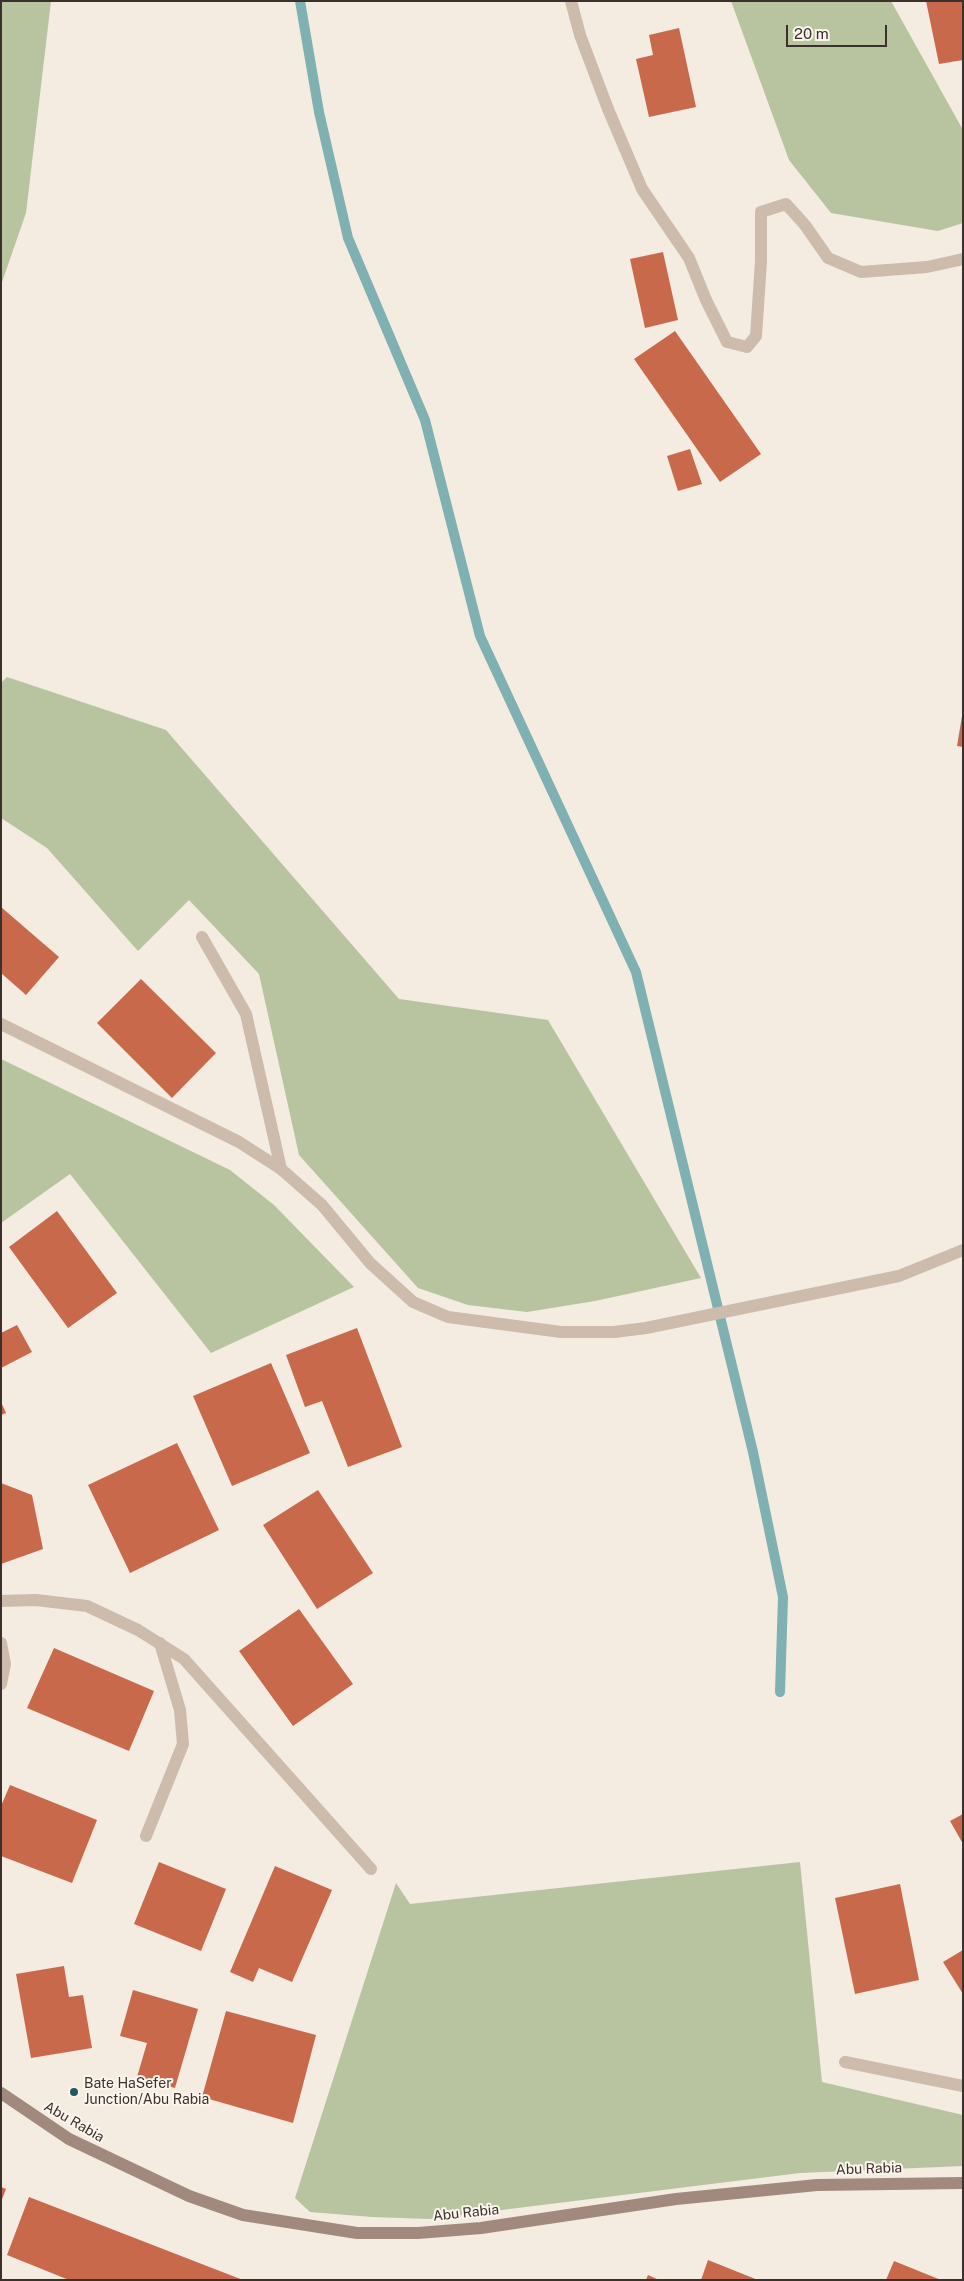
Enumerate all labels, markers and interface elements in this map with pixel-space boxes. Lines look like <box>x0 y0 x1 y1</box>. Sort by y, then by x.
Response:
scale bar <box>789 15 890 47</box>
text: 20 m <box>794 25 829 42</box>
place label: Bate HaSefer Junction/Abu Rabia <box>84 2076 209 2108</box>
marker: Bate HaSefer Junction/Abu Rabia <box>68 2086 80 2098</box>
street label: Abu Rabia <box>41 2098 107 2146</box>
street label: Abu Rabia <box>836 2159 902 2179</box>
street label: Abu Rabia <box>432 2201 500 2225</box>

